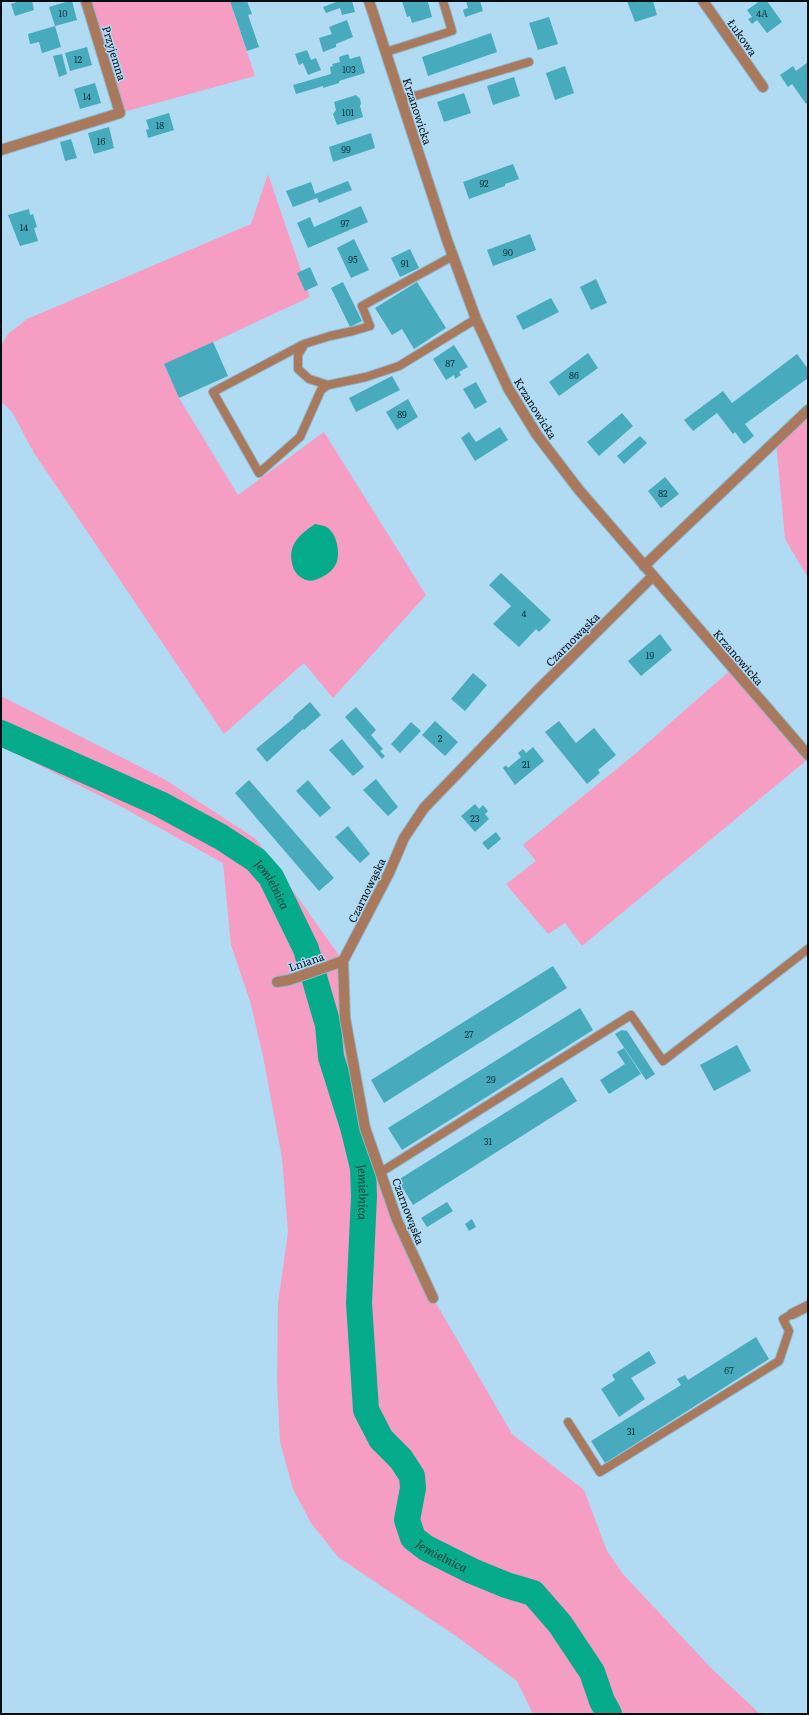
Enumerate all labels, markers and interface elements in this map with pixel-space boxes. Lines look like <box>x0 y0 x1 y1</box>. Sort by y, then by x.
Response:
house number: 10 <box>59 6 67 20</box>
house number: 4A <box>756 6 768 20</box>
street label: Łukowa <box>724 15 762 59</box>
street label: Przyjemna <box>99 24 131 82</box>
house number: 12 <box>74 52 83 66</box>
house number: 103 <box>342 62 356 76</box>
street label: Krzanowicka <box>400 76 436 147</box>
house number: 14 <box>83 89 91 103</box>
house number: 101 <box>342 105 355 119</box>
house number: 18 <box>156 118 164 132</box>
house number: 16 <box>97 134 105 148</box>
house number: 99 <box>341 142 351 156</box>
house number: 92 <box>479 176 489 190</box>
house number: 97 <box>340 216 350 230</box>
house number: 14 <box>20 220 28 234</box>
house number: 90 <box>503 245 513 259</box>
house number: 95 <box>348 252 358 266</box>
house number: 91 <box>401 256 410 270</box>
house number: 87 <box>445 356 455 370</box>
house number: 86 <box>569 368 579 382</box>
street label: Krzanowicka <box>511 374 561 442</box>
house number: 89 <box>397 407 407 421</box>
house number: 82 <box>658 486 668 500</box>
house number: 4 <box>522 606 527 620</box>
street label: Czarnowąska <box>541 608 603 670</box>
street label: Krzanowicka <box>710 626 768 688</box>
house number: 19 <box>646 648 654 662</box>
house number: 2 <box>438 731 443 745</box>
house number: 21 <box>522 757 530 771</box>
house number: 23 <box>470 811 480 825</box>
water label: Jemielnica <box>250 855 294 913</box>
street label: Czarnowąska <box>343 855 389 925</box>
street label: Lniana <box>286 947 326 975</box>
house number: 27 <box>464 1027 474 1041</box>
house number: 29 <box>486 1072 496 1086</box>
house number: 31 <box>484 1134 493 1148</box>
water label: Jemielnica <box>353 1162 373 1221</box>
street label: Czarnowąska <box>389 1175 429 1247</box>
house number: 67 <box>724 1363 734 1377</box>
house number: 31 <box>627 1424 636 1438</box>
water label: Jemielnica <box>412 1534 471 1576</box>

